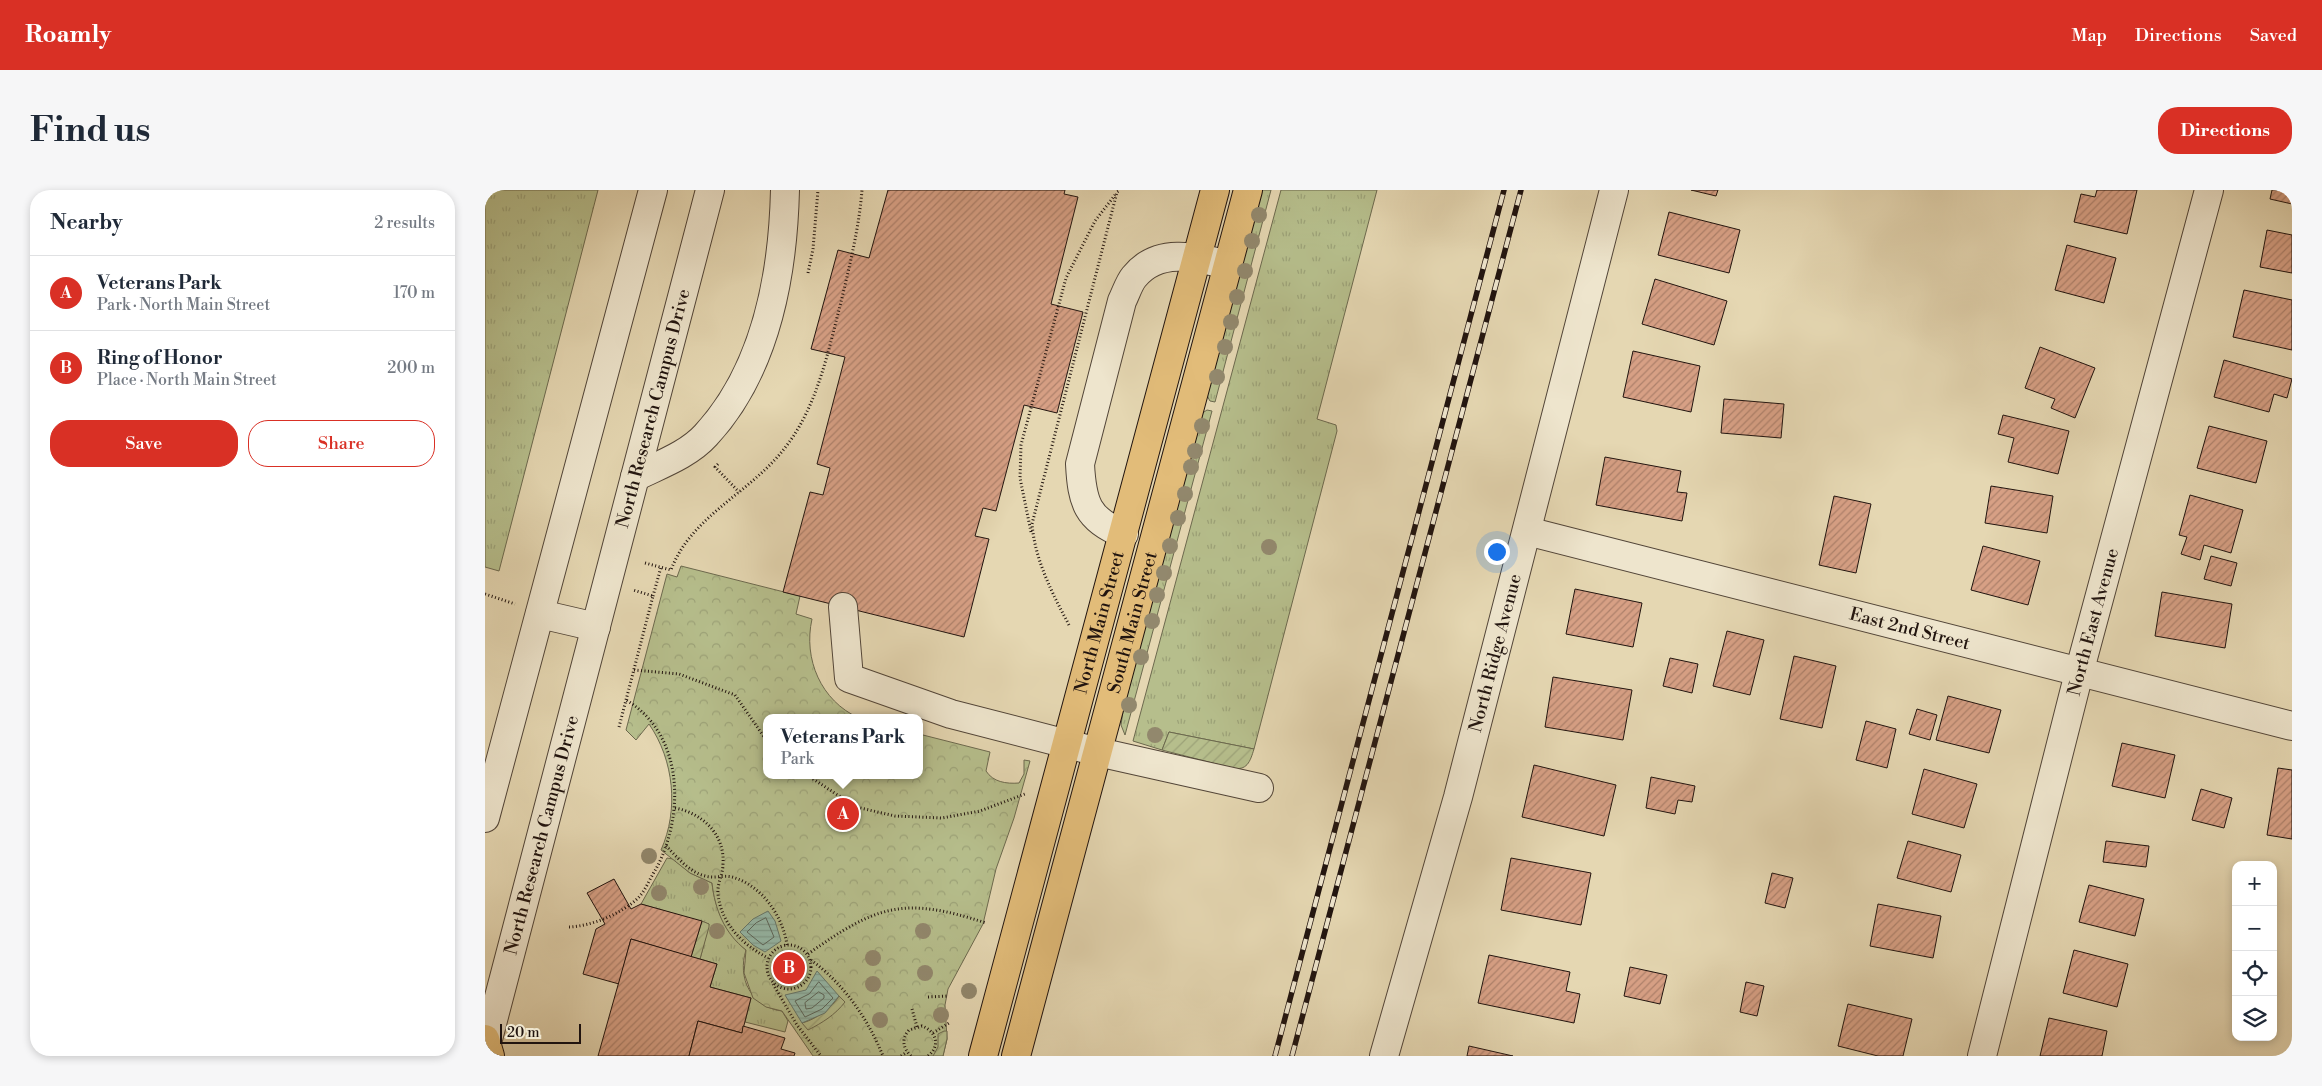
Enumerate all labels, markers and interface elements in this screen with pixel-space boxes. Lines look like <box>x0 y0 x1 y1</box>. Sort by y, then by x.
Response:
text: Roamly <box>25 20 111 50</box>
text: Map <box>2071 24 2107 47</box>
text: Directions <box>2135 24 2222 47</box>
text: Saved <box>2250 24 2297 47</box>
button: Directions <box>2158 107 2292 154</box>
text: Find us <box>30 109 150 152</box>
text: Nearby <box>50 210 123 236</box>
text: 2 results <box>374 213 435 233</box>
text: Veterans Park <box>97 271 222 295</box>
text: A <box>60 283 72 303</box>
text: 170 m <box>393 283 435 303</box>
street label: North Research Campus Drive <box>611 286 695 530</box>
text: Park · North Main Street <box>97 295 270 315</box>
text: Ring of Honor <box>97 346 223 370</box>
text: B <box>60 358 72 378</box>
text: 200 m <box>387 358 435 378</box>
text: Place · North Main Street <box>97 370 277 390</box>
button: Save <box>50 420 238 467</box>
button: Share <box>248 420 435 467</box>
your location <box>1484 539 1510 565</box>
street label: North East Avenue <box>2062 546 2124 698</box>
street label: North Main Street <box>1069 548 1129 696</box>
street label: South Main Street <box>1102 548 1162 696</box>
street label: North Ridge Avenue <box>1464 571 1526 735</box>
street label: East 2nd Street <box>1847 602 1973 655</box>
street label: North Research Campus Drive <box>499 713 584 957</box>
popup <box>763 714 923 779</box>
text: Veterans Park <box>781 725 905 749</box>
text: Park <box>781 749 814 769</box>
pin: A <box>827 795 859 833</box>
map controls <box>2232 861 2277 1041</box>
button: + <box>2232 861 2277 906</box>
button: − <box>2232 906 2277 951</box>
pin: B <box>773 949 805 987</box>
button: locate <box>2232 951 2277 996</box>
button: layers <box>2232 996 2277 1041</box>
scale bar <box>500 1021 581 1044</box>
text: 20 m <box>507 1024 539 1042</box>

